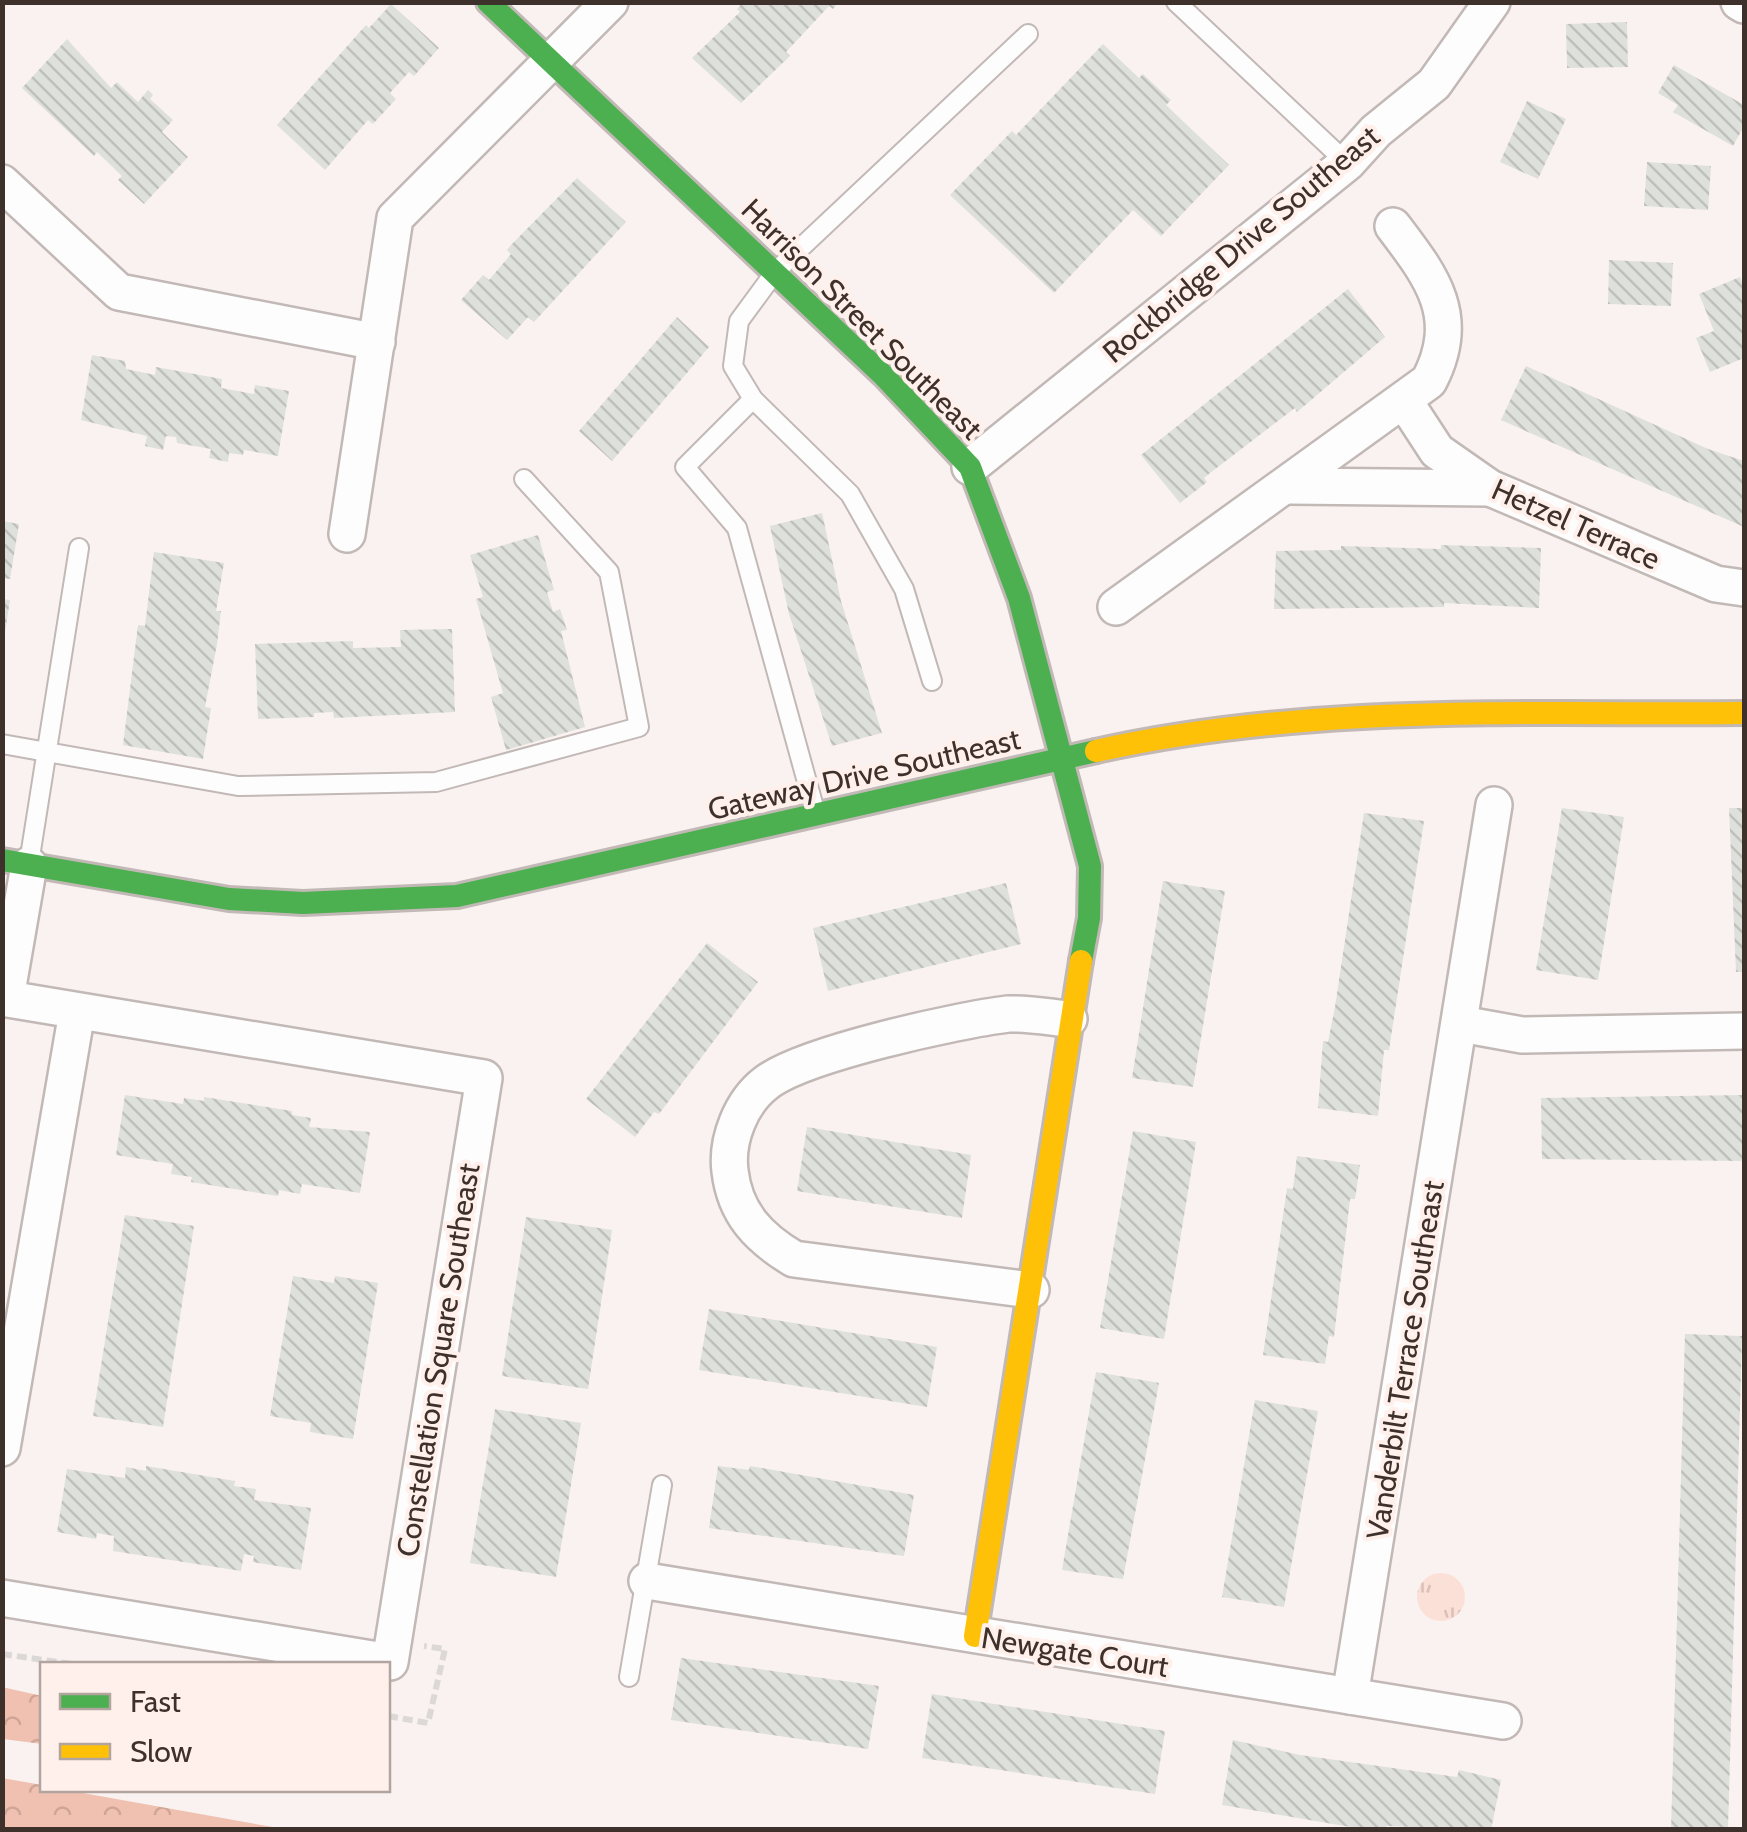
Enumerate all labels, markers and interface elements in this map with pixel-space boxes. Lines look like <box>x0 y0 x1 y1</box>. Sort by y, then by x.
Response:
street label: Rockbridge Drive Southeast <box>1095 117 1387 371</box>
street label: Harrison Street Southeast <box>734 191 990 447</box>
street label: Hetzel Terrace <box>1486 470 1666 578</box>
street label: Gateway Drive Southeast <box>704 720 1024 828</box>
street label: Constellation Square Southeast <box>389 1161 487 1559</box>
street label: Vanderbilt Terrace Southeast <box>1358 1178 1452 1542</box>
street label: Newgate Court <box>979 1619 1171 1685</box>
legend <box>40 1662 390 1792</box>
text: Fast <box>130 1683 181 1720</box>
text: Slow <box>130 1733 193 1770</box>

